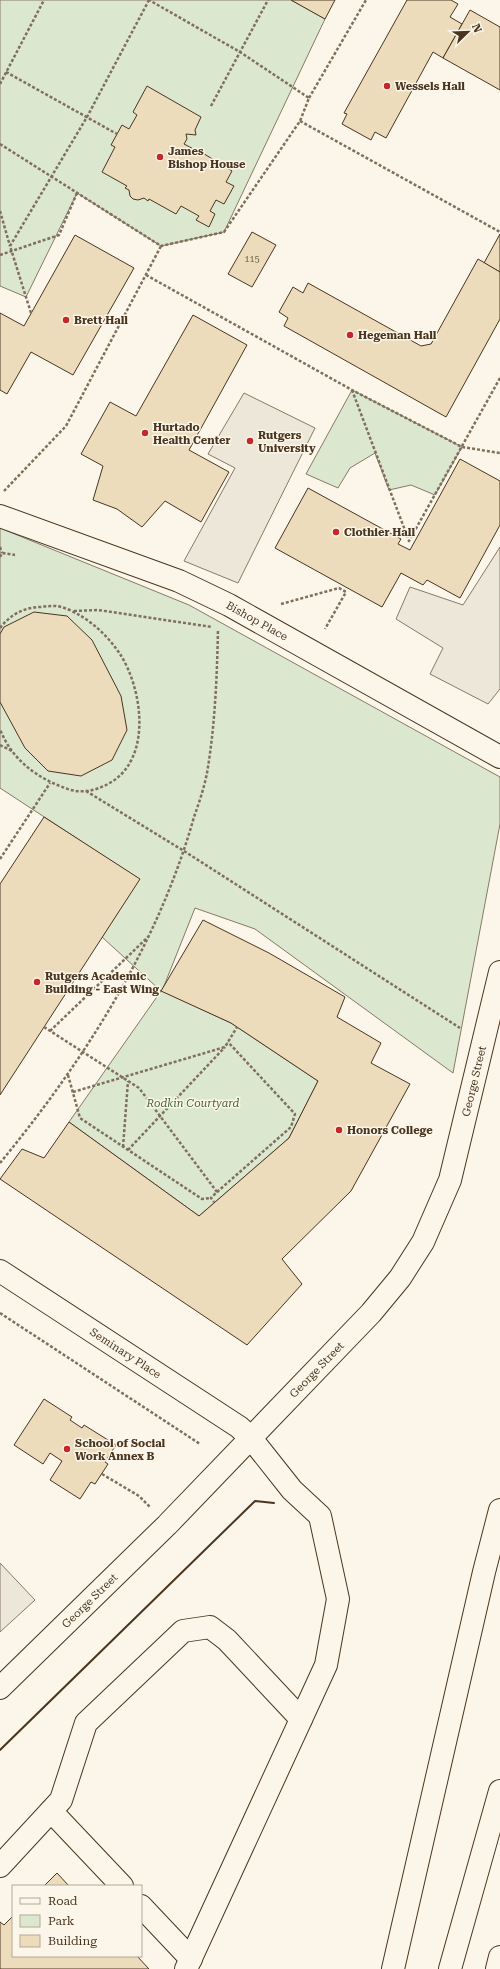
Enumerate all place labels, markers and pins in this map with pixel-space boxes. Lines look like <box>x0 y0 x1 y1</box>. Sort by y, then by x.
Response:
place label: Wessels Hall <box>395 80 465 93</box>
marker: Wessels Hall <box>382 81 392 91</box>
place label: James Bishop House <box>168 145 246 171</box>
marker: James Bishop House <box>155 152 165 162</box>
place label: Brett Hall <box>74 314 128 327</box>
marker: Brett Hall <box>61 315 71 325</box>
place label: Hegeman Hall <box>358 329 437 342</box>
marker: Hegeman Hall <box>345 330 355 340</box>
place label: Hurtado Health Center <box>153 421 230 447</box>
marker: Hurtado Health Center <box>140 428 150 438</box>
place label: Rutgers University <box>258 429 316 455</box>
marker: Rutgers University <box>245 436 255 446</box>
place label: Clothier Hall <box>344 526 415 539</box>
marker: Clothier Hall <box>331 527 341 537</box>
place label: Rutgers Academic Building - East Wing <box>45 970 159 996</box>
marker: Rutgers Academic Building - East Wing <box>32 977 42 987</box>
place label: Honors College <box>347 1124 433 1137</box>
marker: Honors College <box>334 1125 344 1135</box>
place label: School of Social Work Annex B <box>75 1437 166 1463</box>
marker: School of Social Work Annex B <box>62 1444 72 1454</box>

